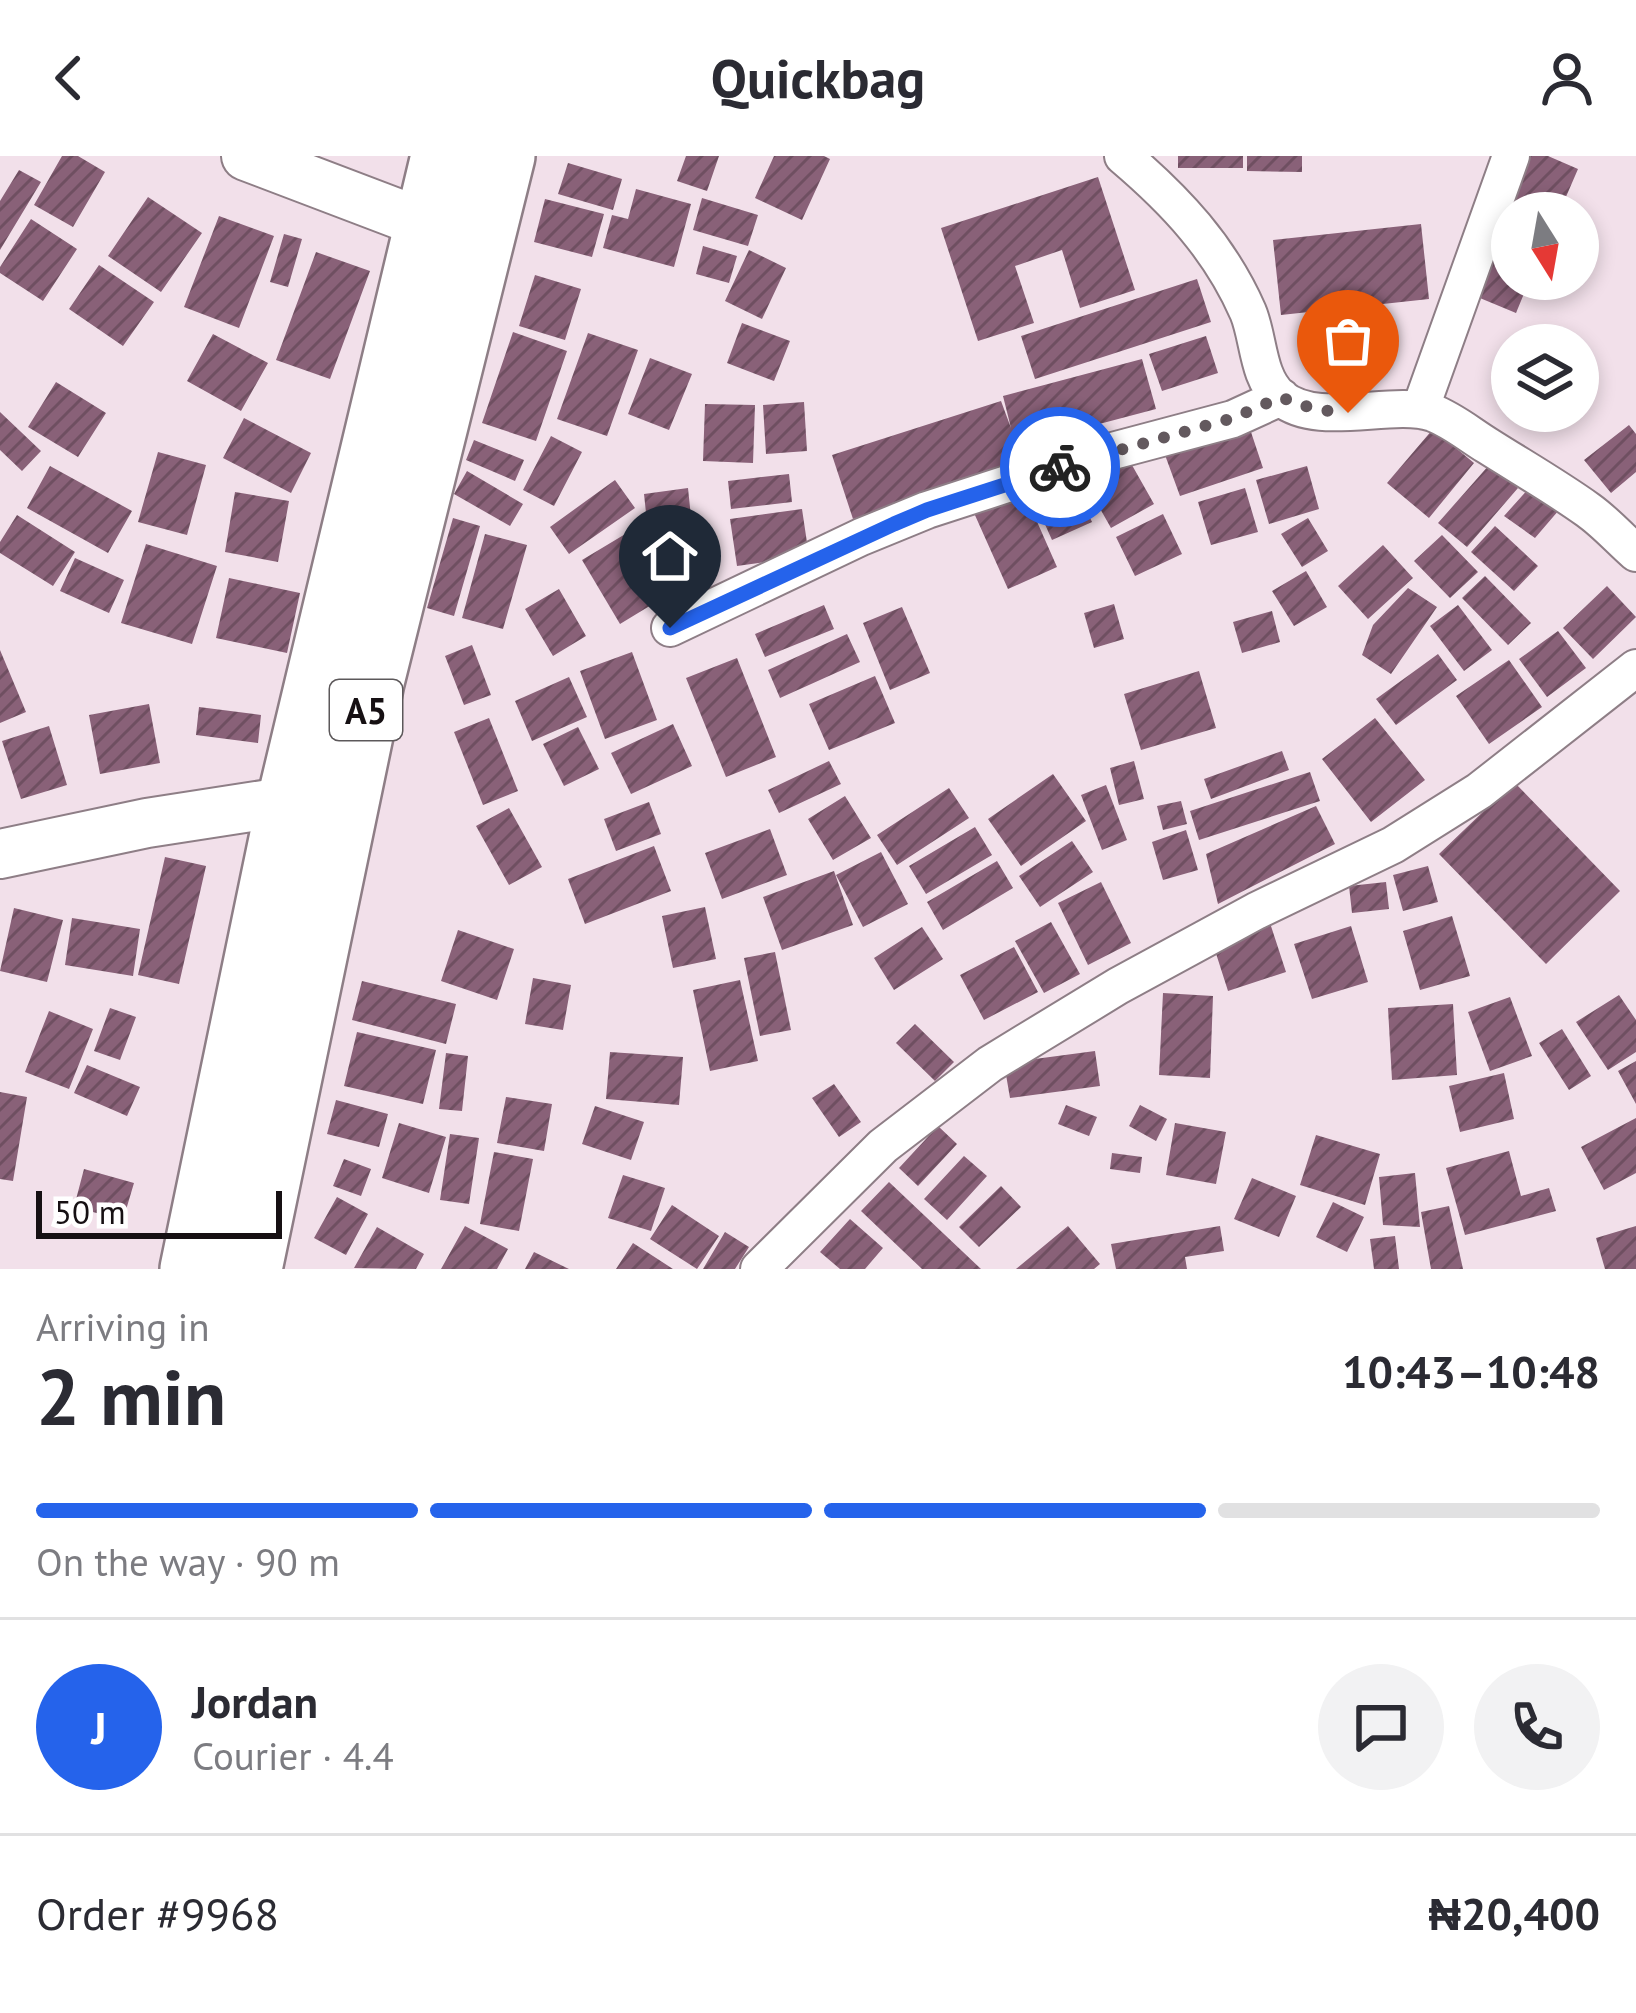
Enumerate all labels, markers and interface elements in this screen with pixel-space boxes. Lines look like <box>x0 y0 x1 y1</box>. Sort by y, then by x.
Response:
text: Quickbag <box>711 43 925 113</box>
icon: back <box>36 45 102 111</box>
icon: person <box>1534 45 1600 111</box>
north arrow <box>1491 192 1599 300</box>
map controls <box>1491 192 1599 432</box>
pin <box>1297 290 1399 413</box>
icon: bag <box>1315 308 1381 374</box>
button: layers <box>1491 324 1599 432</box>
courier <box>1000 407 1120 527</box>
icon: bike <box>1027 434 1093 500</box>
pin <box>619 505 721 628</box>
icon: home <box>637 523 703 589</box>
road number: A5 <box>330 680 402 740</box>
scale bar <box>36 1185 282 1238</box>
text: 50 m <box>54 1190 126 1233</box>
text: Arriving in <box>36 1301 210 1352</box>
text: 10:43–10:48 <box>1342 1342 1600 1400</box>
text: 2 min <box>36 1346 226 1447</box>
text: On the way · 90 m <box>36 1536 340 1587</box>
button: chat <box>1318 1664 1444 1790</box>
button: phone <box>1474 1664 1600 1790</box>
text: Jordan <box>192 1672 318 1730</box>
text: J <box>91 1698 107 1756</box>
text: Courier · 4.4 <box>192 1730 394 1781</box>
text: Order #9968 <box>36 1884 279 1942</box>
text: ₦20,400 <box>1429 1884 1600 1942</box>

